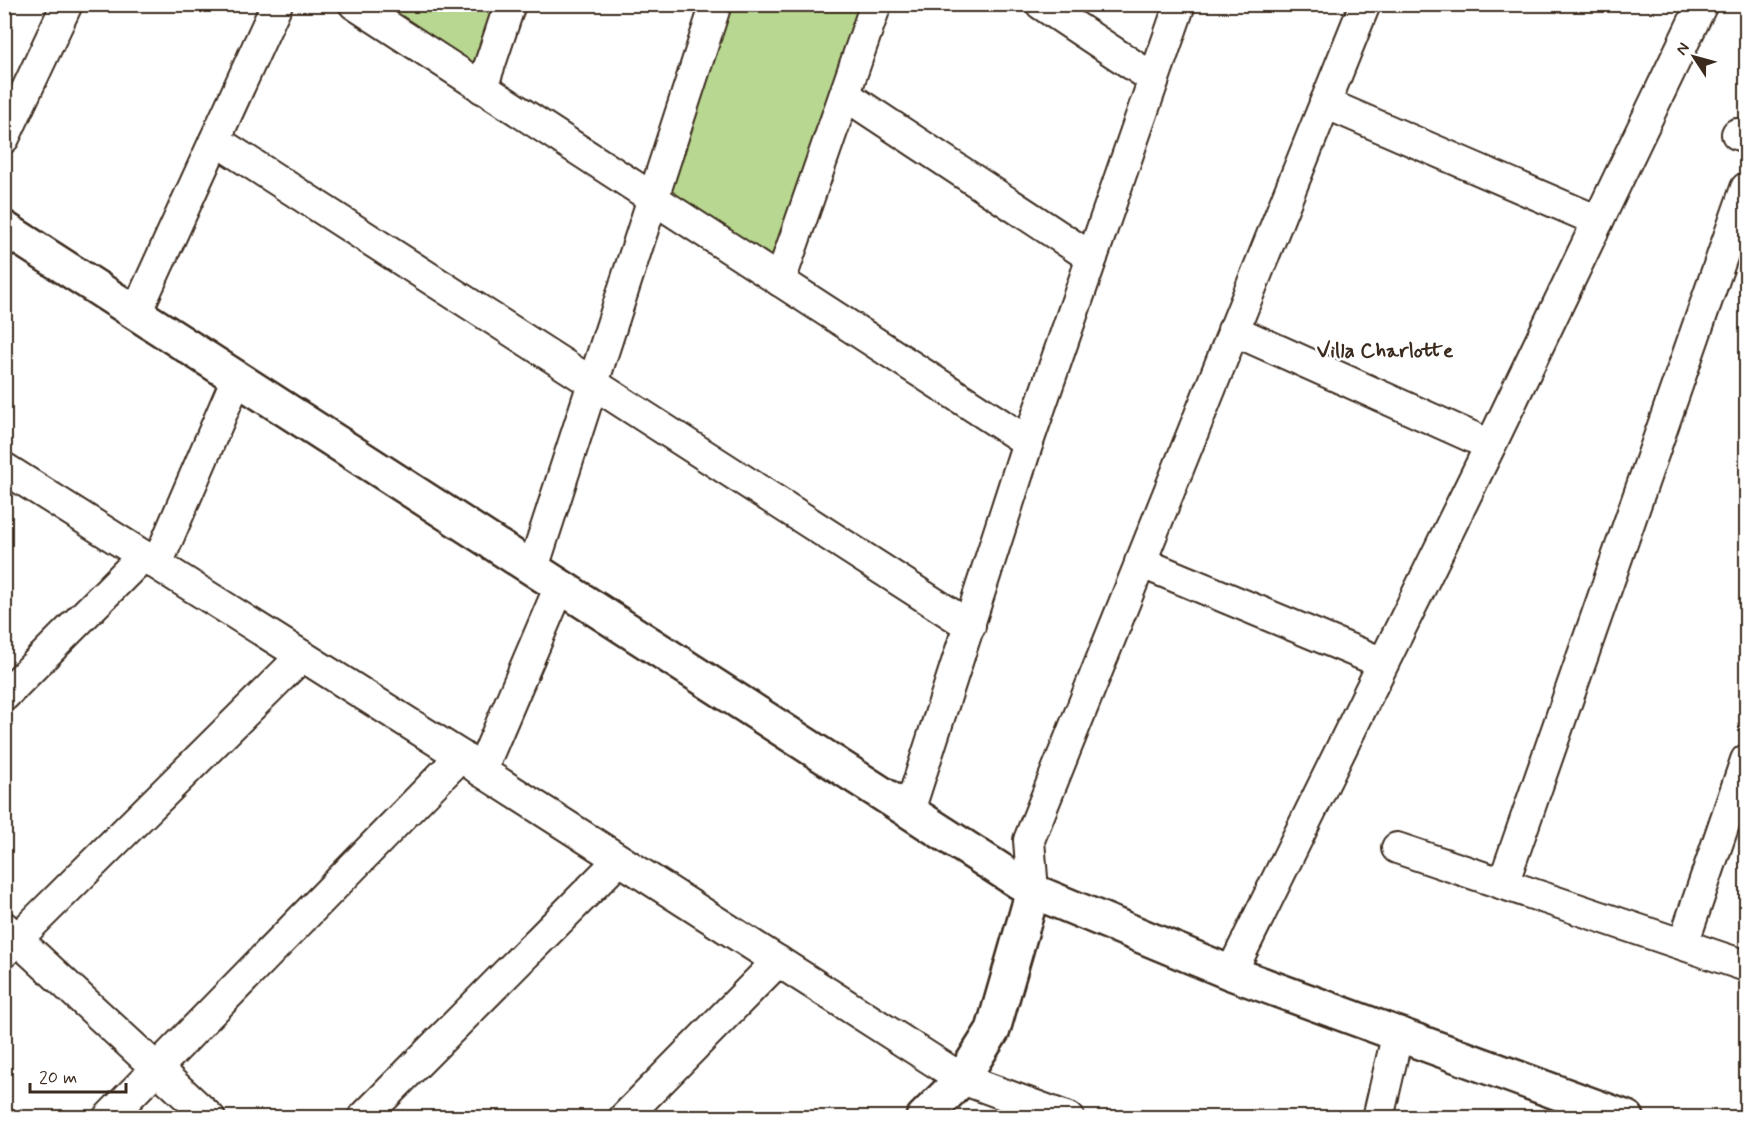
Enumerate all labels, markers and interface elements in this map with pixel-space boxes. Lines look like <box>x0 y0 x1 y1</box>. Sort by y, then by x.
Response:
north arrow <box>1664 27 1724 87</box>
text: N <box>1671 39 1695 60</box>
district label: Villa Charlotte <box>1317 337 1454 365</box>
scale bar <box>30 1056 126 1094</box>
text: 20 m <box>39 1066 77 1090</box>

